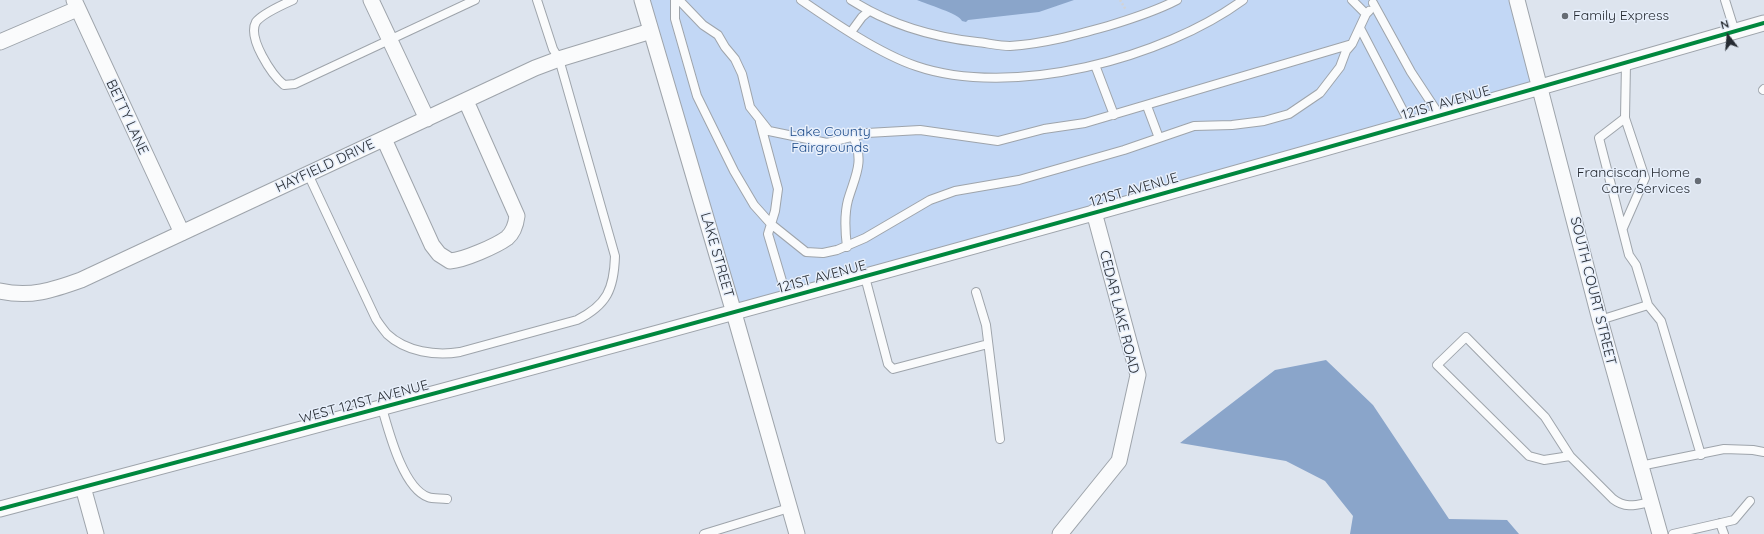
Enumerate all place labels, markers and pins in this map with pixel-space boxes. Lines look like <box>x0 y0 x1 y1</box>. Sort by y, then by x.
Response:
place label: Family Express <box>1573 8 1669 24</box>
marker: Family Express <box>1560 11 1570 21</box>
place label: Franciscan Home Care Services <box>1577 165 1690 198</box>
marker: Franciscan Home Care Services <box>1693 176 1703 186</box>

